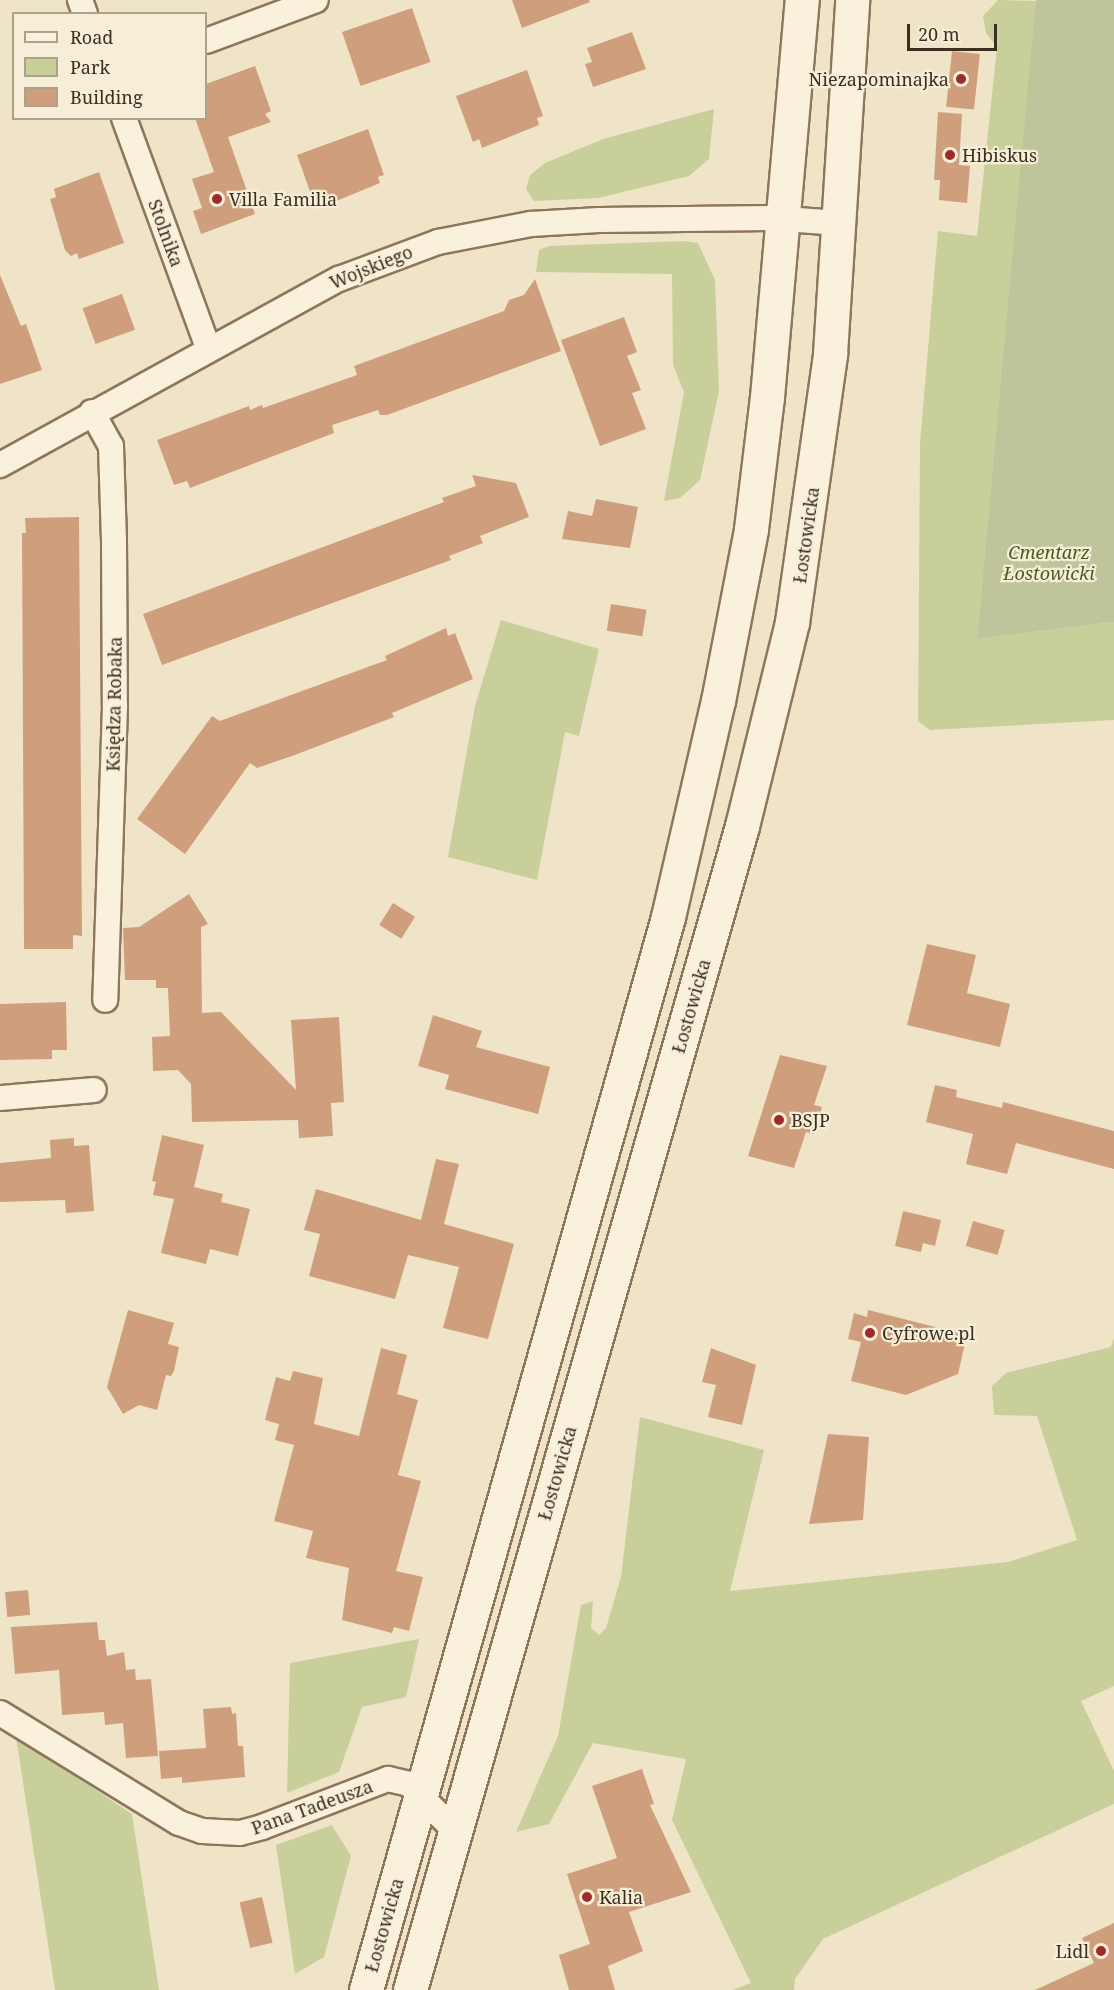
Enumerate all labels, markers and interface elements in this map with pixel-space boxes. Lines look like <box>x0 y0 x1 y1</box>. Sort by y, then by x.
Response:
legend <box>12 12 207 120</box>
scale bar <box>910 12 1000 50</box>
text: 20 m <box>918 22 960 46</box>
text: Road <box>70 25 113 49</box>
text: Park <box>70 55 110 79</box>
place label: Niezapominajka <box>809 68 949 90</box>
marker: Niezapominajka <box>954 72 968 86</box>
text: Building <box>70 85 143 109</box>
place label: Hibiskus <box>962 144 1037 166</box>
marker: Hibiskus <box>943 148 957 162</box>
place label: Villa Familia <box>229 188 337 210</box>
marker: Villa Familia <box>210 192 224 206</box>
street label: Stolnika <box>144 196 188 270</box>
street label: Wojskiego <box>326 241 416 293</box>
street label: Łostowicka <box>789 485 823 585</box>
park label: Cmentarz Łostowicki <box>1003 542 1095 584</box>
street label: Księdza Robaka <box>102 636 126 772</box>
street label: Łostowicka <box>667 956 715 1056</box>
place label: BSJP <box>791 1109 830 1131</box>
marker: BSJP <box>772 1113 786 1127</box>
place label: Cyfrowe.pl <box>882 1322 975 1344</box>
marker: Cyfrowe.pl <box>863 1326 877 1340</box>
street label: Łostowicka <box>533 1423 581 1523</box>
street label: Pana Tadeusza <box>248 1775 376 1839</box>
street label: Łostowicka <box>360 1875 408 1975</box>
place label: Kalia <box>599 1886 643 1908</box>
marker: Kalia <box>580 1890 594 1904</box>
place label: Lidl <box>1055 1940 1089 1962</box>
marker: Lidl <box>1094 1944 1108 1958</box>

